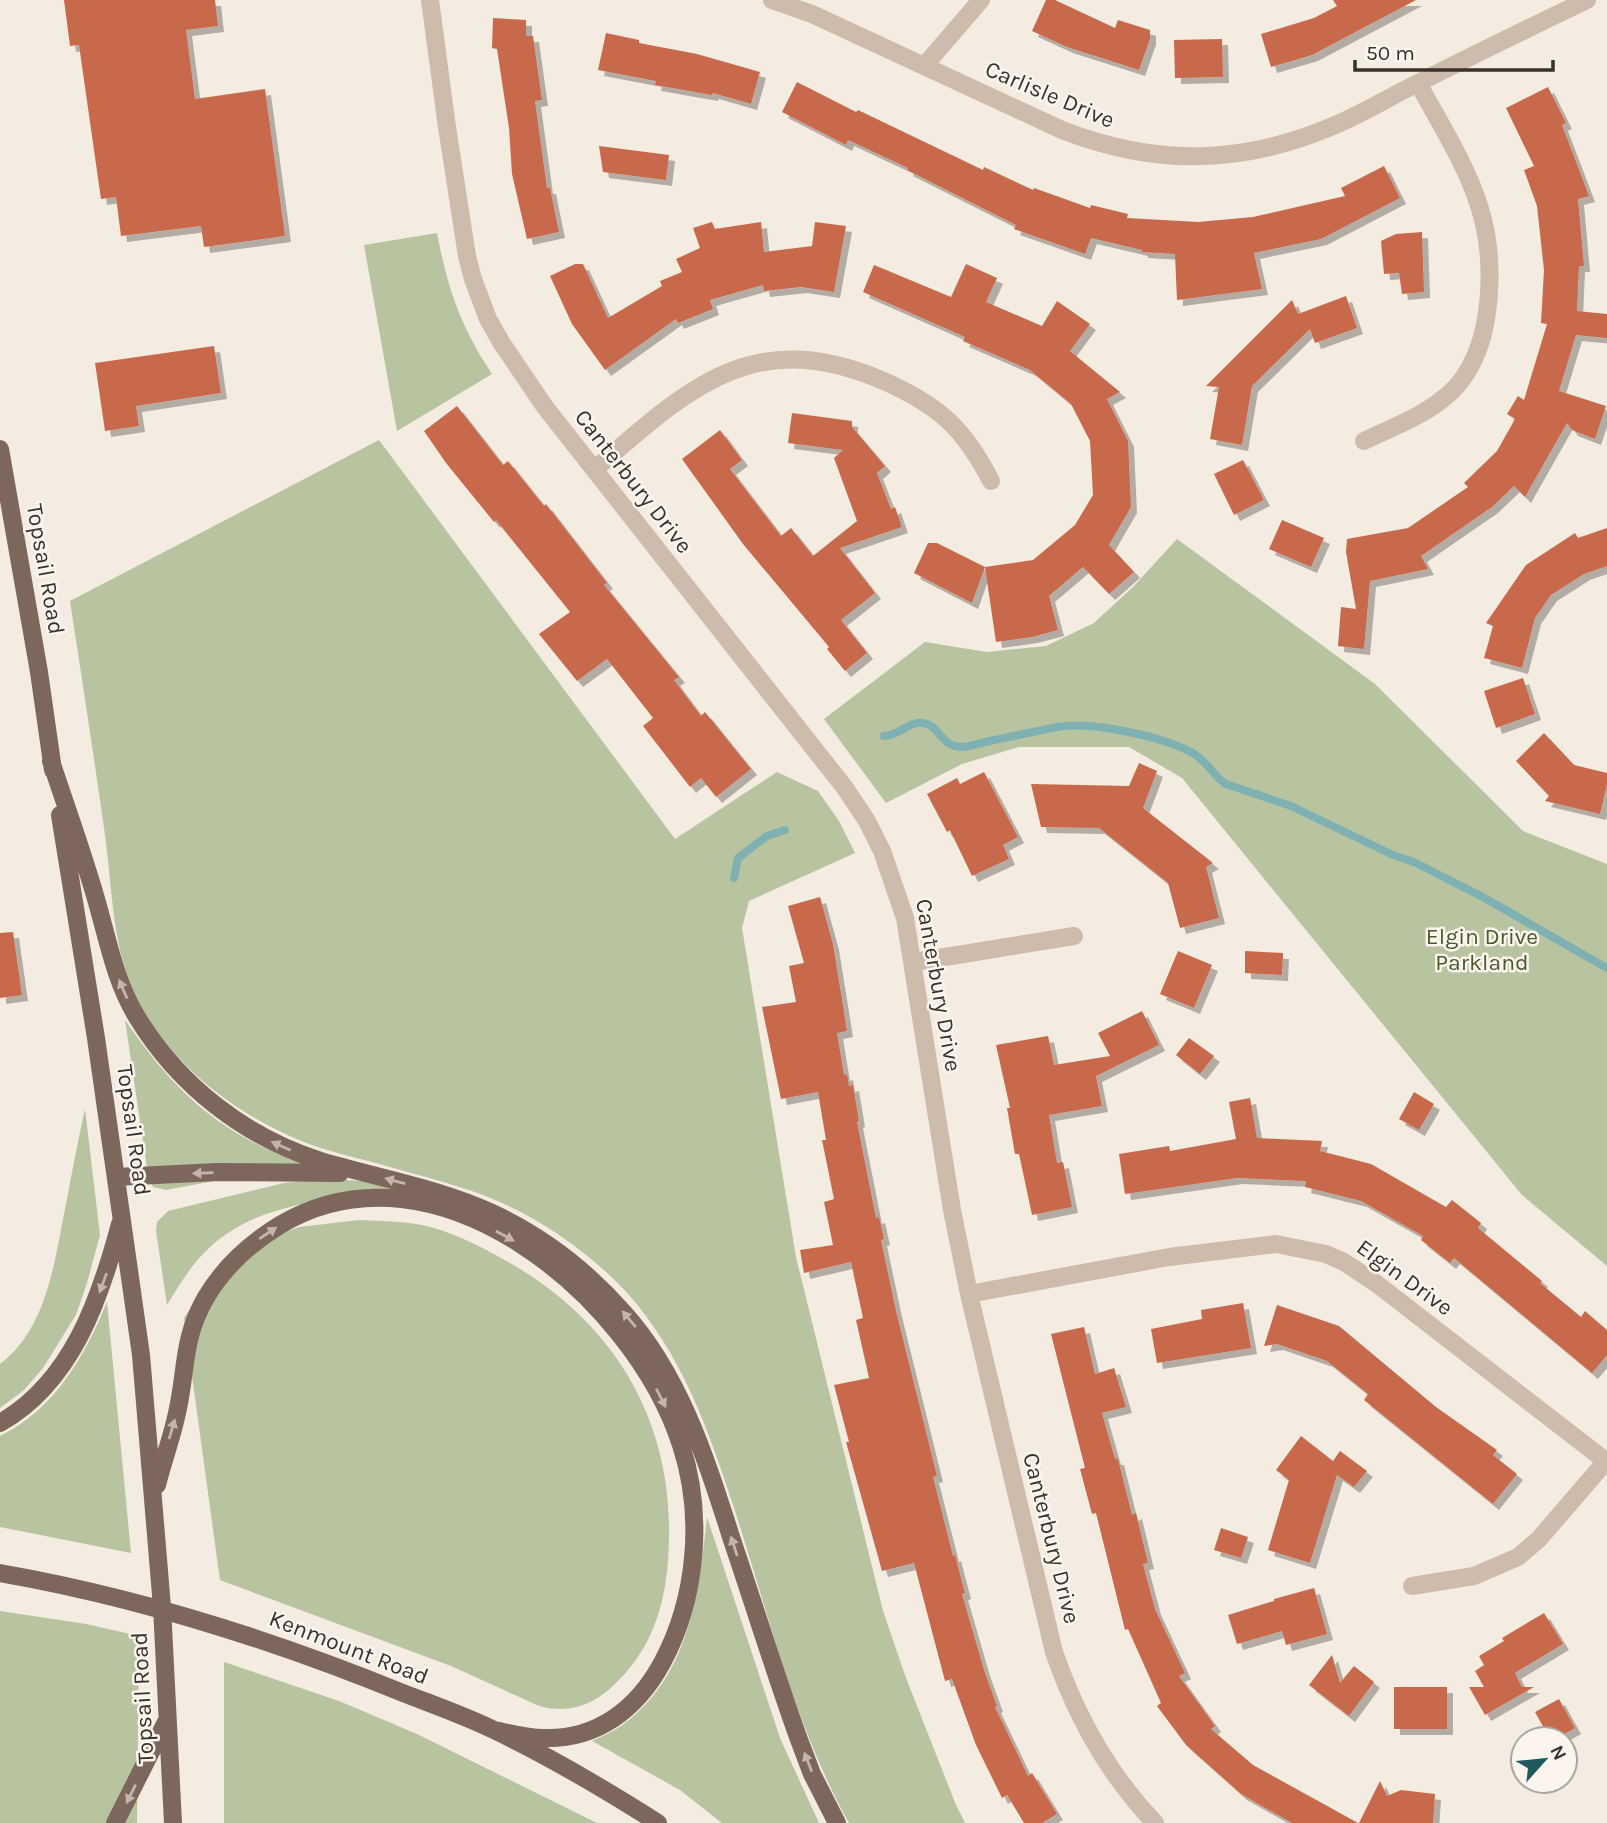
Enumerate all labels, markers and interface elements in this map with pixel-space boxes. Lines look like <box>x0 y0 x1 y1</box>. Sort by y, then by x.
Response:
scale bar <box>1355 28 1553 72</box>
text: 50 m <box>1366 41 1415 65</box>
street label: Carlisle Drive <box>981 55 1119 134</box>
street label: Canterbury Drive <box>569 404 698 559</box>
street label: Topsail Road <box>21 502 70 637</box>
street label: Canterbury Drive <box>910 896 967 1074</box>
park label: Elgin Drive Parkland <box>1426 923 1538 976</box>
one-way arrow <box>117 978 128 999</box>
street label: Topsail Road <box>111 1063 156 1197</box>
one-way arrow <box>270 1140 291 1151</box>
one-way arrow <box>191 1167 213 1178</box>
one-way arrow <box>385 1176 406 1186</box>
one-way arrow <box>259 1226 277 1240</box>
one-way arrow <box>495 1231 515 1242</box>
street label: Elgin Drive <box>1351 1233 1458 1321</box>
one-way arrow <box>98 1272 109 1293</box>
one-way arrow <box>622 1311 637 1328</box>
one-way arrow <box>655 1388 666 1408</box>
one-way arrow <box>168 1418 178 1439</box>
street label: Canterbury Drive <box>1017 1450 1086 1626</box>
one-way arrow <box>729 1536 739 1557</box>
street label: Kenmount Road <box>265 1605 432 1690</box>
street label: Topsail Road <box>126 1631 159 1765</box>
north arrow <box>1509 1725 1579 1795</box>
text: N <box>1545 1742 1571 1764</box>
one-way arrow <box>802 1751 813 1772</box>
one-way arrow <box>126 1784 137 1804</box>

